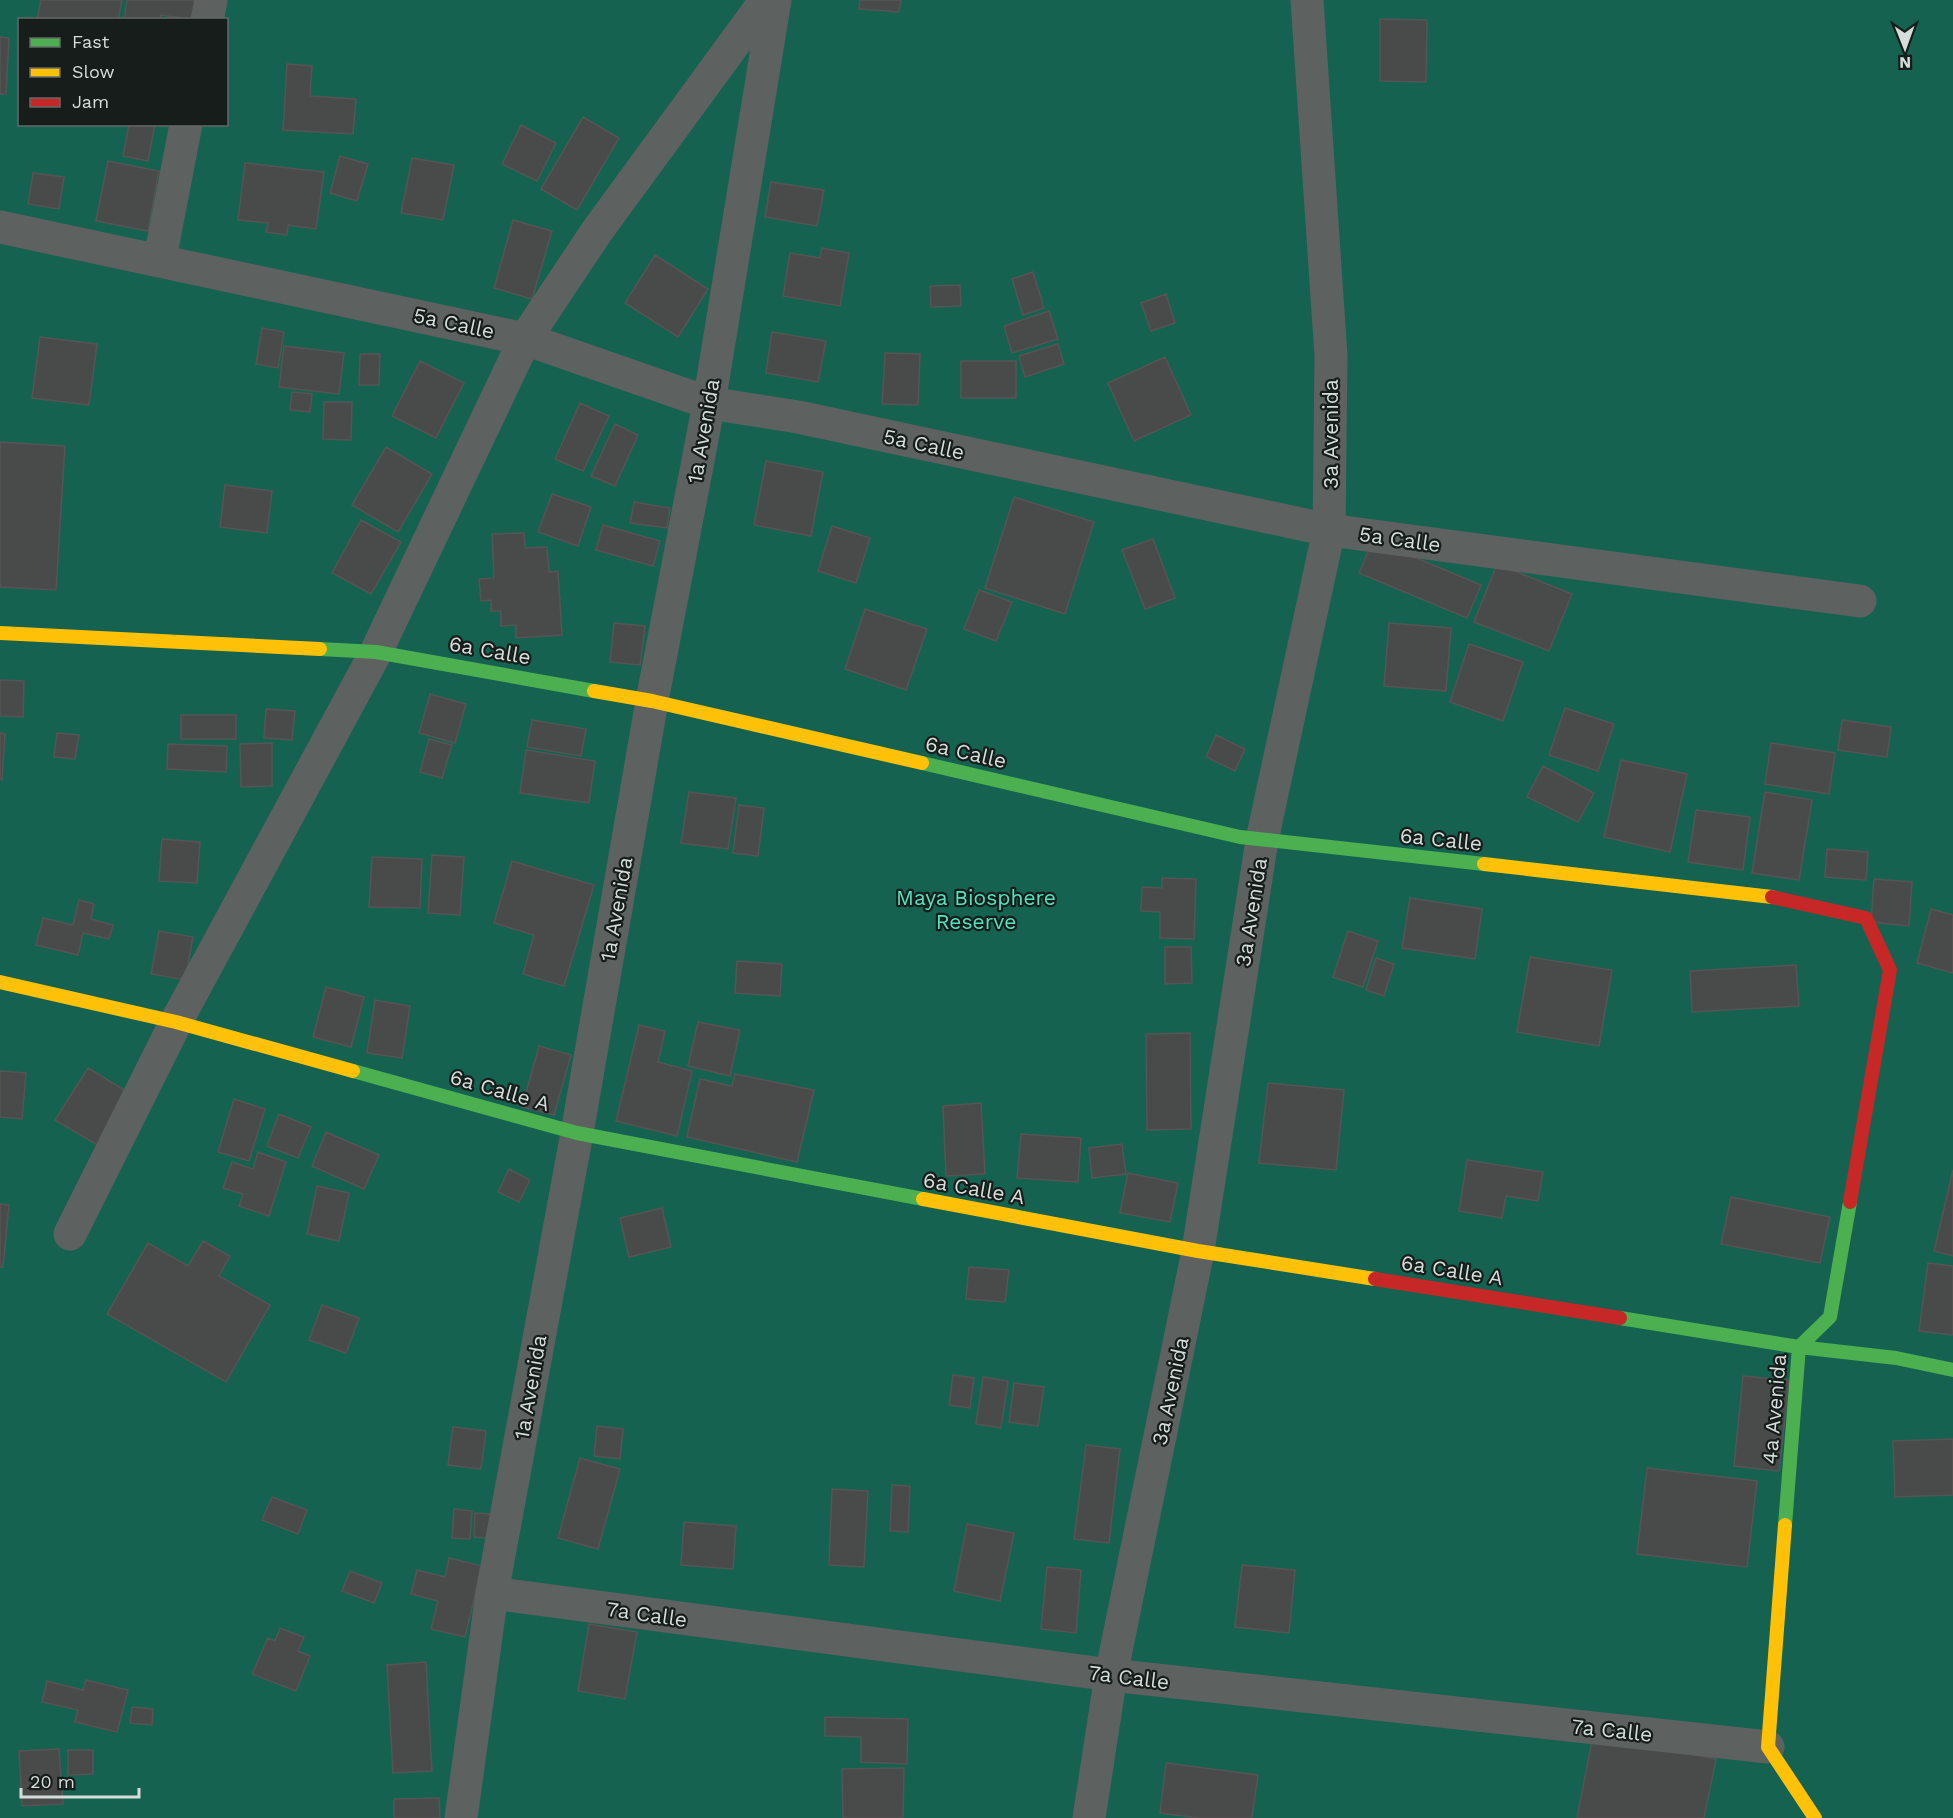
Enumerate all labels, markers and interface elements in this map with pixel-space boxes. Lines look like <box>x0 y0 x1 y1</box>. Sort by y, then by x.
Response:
legend <box>18 18 228 126</box>
north arrow <box>1875 18 1935 78</box>
text: Fast <box>72 31 110 52</box>
text: N <box>1899 53 1911 72</box>
text: Slow <box>72 61 115 82</box>
text: Jam <box>72 91 109 112</box>
street label: 5a Calle <box>411 302 497 344</box>
street label: 1a Avenida <box>682 377 725 485</box>
street label: 3a Avenida <box>1318 379 1343 489</box>
street label: 5a Calle <box>881 423 967 465</box>
street label: 5a Calle <box>1358 521 1442 557</box>
street label: 6a Calle <box>447 631 533 669</box>
street label: 6a Calle <box>923 731 1009 773</box>
street label: 6a Calle <box>1399 822 1483 856</box>
street label: 1a Avenida <box>595 855 638 963</box>
street label: 3a Avenida <box>1230 856 1272 968</box>
park label: Maya Biosphere Reserve <box>896 885 1056 934</box>
street label: 6a Calle A <box>447 1064 553 1116</box>
street label: 6a Calle A <box>921 1167 1027 1209</box>
street label: 6a Calle A <box>1399 1250 1505 1290</box>
street label: 1a Avenida <box>509 1333 552 1441</box>
street label: 3a Avenida <box>1146 1335 1194 1447</box>
street label: 4a Avenida <box>1757 1353 1791 1465</box>
street label: 7a Calle <box>605 1596 689 1632</box>
street label: 7a Calle <box>1087 1660 1171 1694</box>
street label: 7a Calle <box>1570 1713 1654 1747</box>
scale bar <box>21 1761 140 1799</box>
text: 20 m <box>30 1771 75 1792</box>

